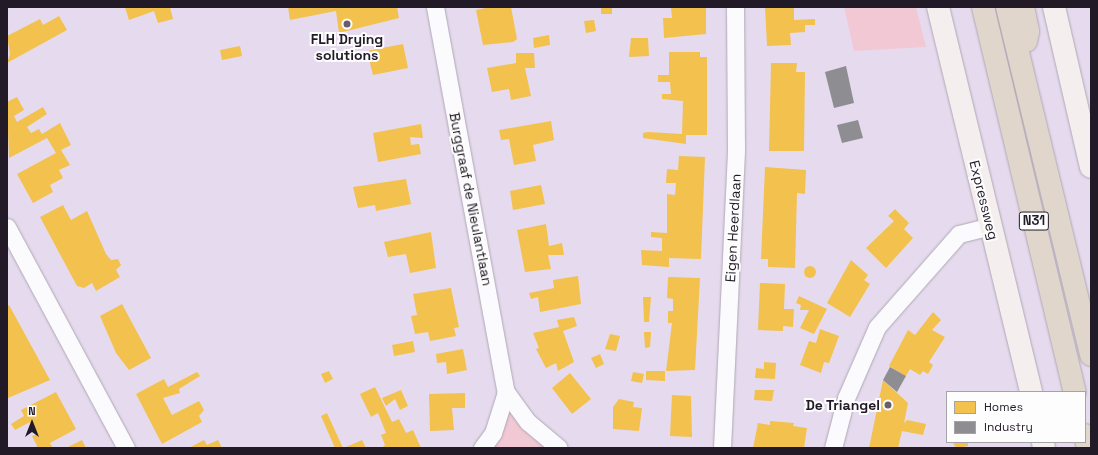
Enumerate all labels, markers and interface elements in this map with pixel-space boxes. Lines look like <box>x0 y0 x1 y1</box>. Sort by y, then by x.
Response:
marker: FLH Drying solutions <box>342 19 352 29</box>
place label: FLH Drying solutions <box>311 31 383 64</box>
street label: Burggraaf de Nieulantlaan <box>446 111 496 287</box>
street label: Expressweg <box>966 158 1002 242</box>
street label: Eigen Heerdlaan <box>722 173 744 283</box>
road number: N31 <box>1018 210 1050 232</box>
legend <box>946 391 1086 443</box>
place label: De Triangel <box>805 397 880 413</box>
text: Homes <box>984 399 1023 415</box>
marker: De Triangel <box>883 400 893 410</box>
north arrow <box>12 403 52 443</box>
text: N <box>28 404 36 418</box>
text: Industry <box>984 419 1033 435</box>

